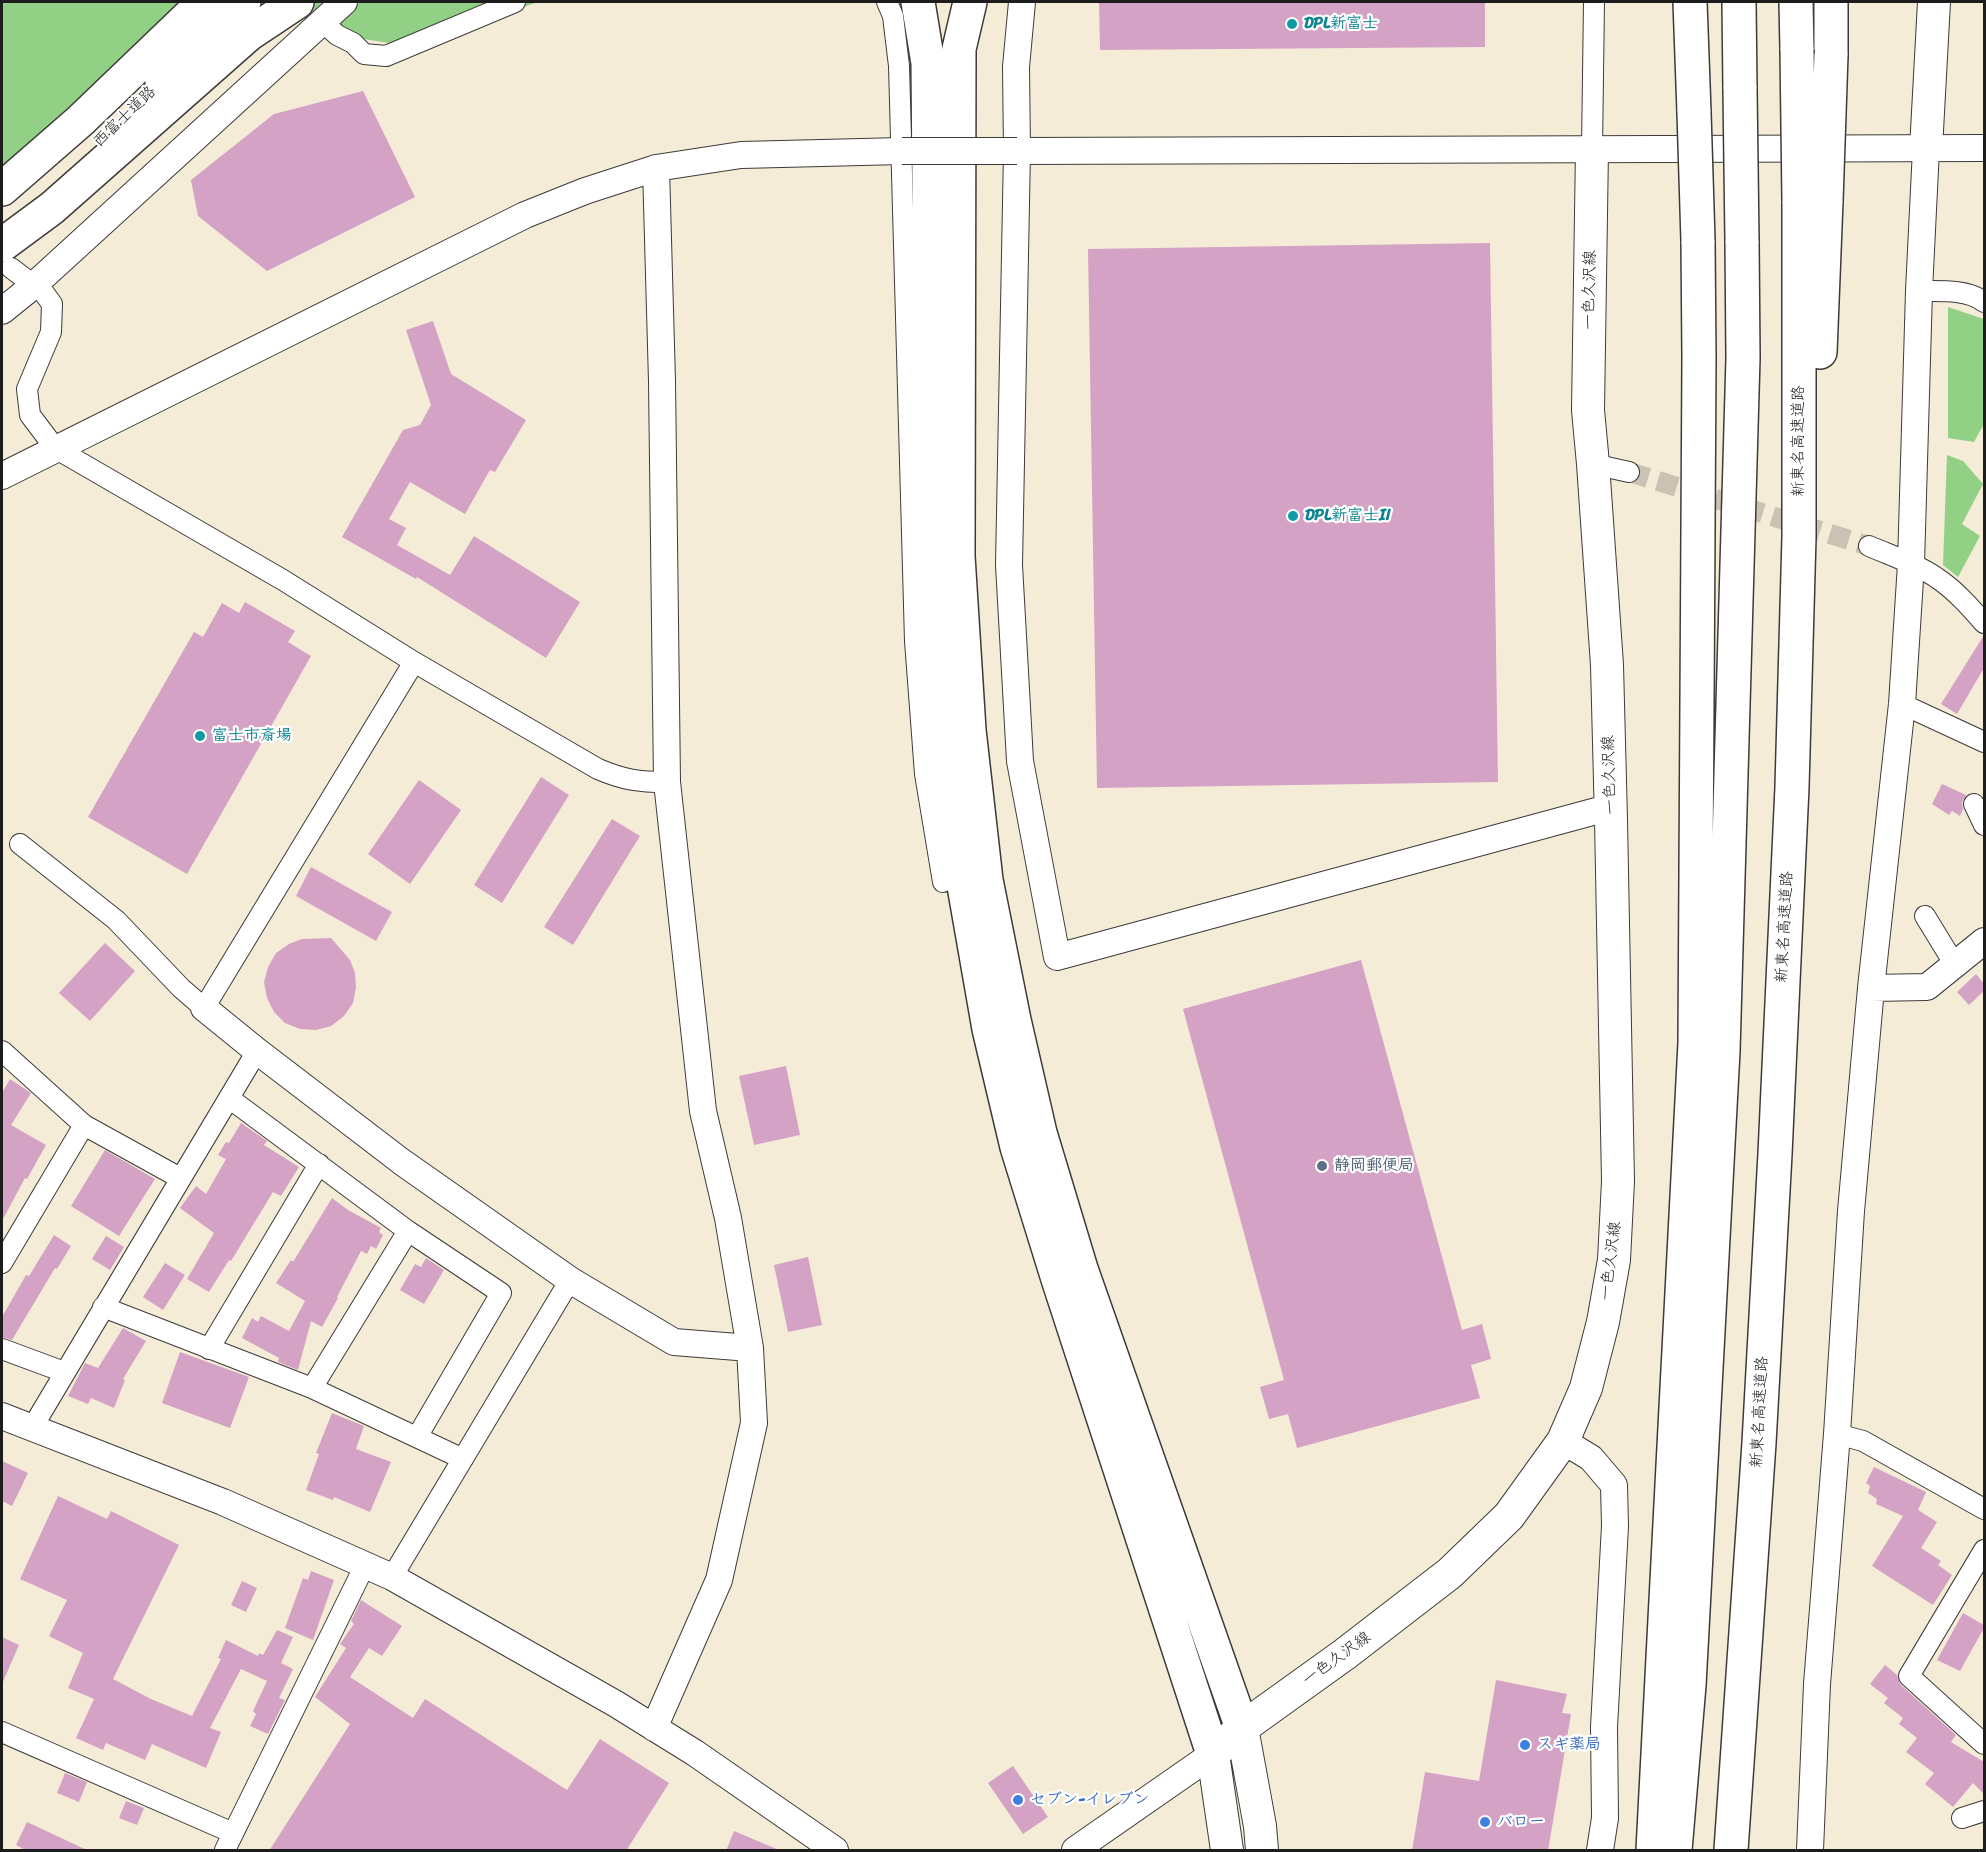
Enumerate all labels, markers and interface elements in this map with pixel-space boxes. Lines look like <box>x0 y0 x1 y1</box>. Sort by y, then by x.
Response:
place label: DPL新富士 <box>1304 14 1378 34</box>
marker: DPL新富士 <box>1285 17 1299 31</box>
street label: 西富士道路 <box>90 82 160 152</box>
street label: 一色久沢線 <box>1580 250 1600 330</box>
street label: 新東名高速道路 <box>1789 385 1809 497</box>
place label: DPL新富士II <box>1305 506 1391 526</box>
marker: DPL新富士II <box>1286 509 1300 523</box>
place label: 富士市斎場 <box>212 726 292 746</box>
marker: 富士市斎場 <box>193 729 207 743</box>
street label: 一色久沢線 <box>1599 735 1621 815</box>
street label: 新東名高速道路 <box>1772 871 1798 983</box>
place label: 静岡郵便局 <box>1334 1156 1414 1176</box>
marker: 静岡郵便局 <box>1315 1159 1329 1173</box>
street label: 一色久沢線 <box>1597 1220 1625 1302</box>
street label: 新東名高速道路 <box>1747 1356 1773 1468</box>
street label: 一色久沢線 <box>1299 1628 1375 1690</box>
place label: スギ薬局 <box>1537 1735 1601 1755</box>
marker: スギ薬局 <box>1518 1738 1532 1752</box>
place label: セブン-イレブン <box>1030 1790 1149 1810</box>
marker: セブン-イレブン <box>1011 1793 1025 1807</box>
place label: バロー <box>1497 1812 1545 1832</box>
marker: バロー <box>1478 1815 1492 1829</box>

